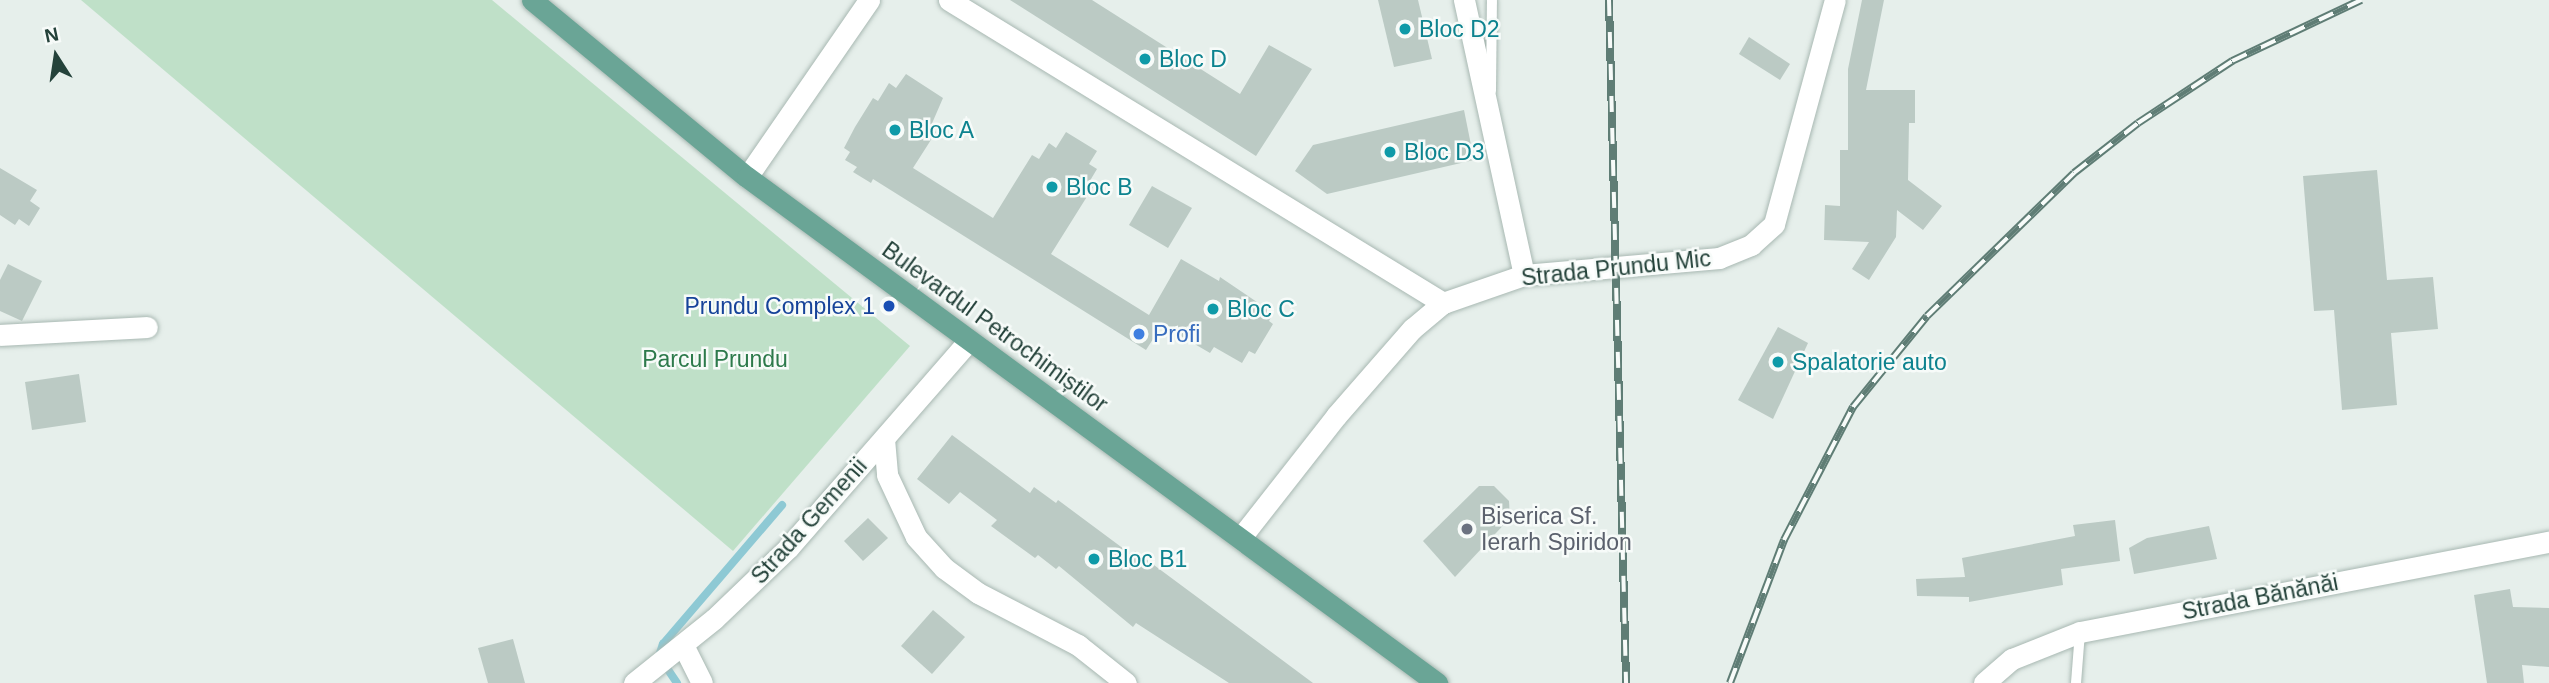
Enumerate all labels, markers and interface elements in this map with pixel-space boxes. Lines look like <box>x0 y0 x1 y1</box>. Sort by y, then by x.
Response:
place label: Bloc D2 <box>1419 15 1500 43</box>
north arrow <box>21 21 91 91</box>
marker: Bloc D2 <box>1397 21 1413 37</box>
text: N <box>43 23 60 47</box>
place label: Bloc D <box>1159 45 1227 73</box>
marker: Bloc D <box>1137 51 1153 67</box>
place label: Bloc A <box>909 116 975 144</box>
marker: Bloc A <box>887 122 903 138</box>
place label: Bloc D3 <box>1404 138 1485 166</box>
marker: Bloc D3 <box>1382 144 1398 160</box>
place label: Bloc B <box>1066 173 1132 201</box>
marker: Bloc B <box>1044 179 1060 195</box>
street label: Bulevardul Petrochimiștilor <box>877 236 1113 418</box>
street label: Strada Prundu Mic <box>1520 244 1712 292</box>
place label: Prundu Complex 1 <box>685 292 875 320</box>
place label: Bloc C <box>1227 295 1295 323</box>
marker: Prundu Complex 1 <box>881 298 897 314</box>
marker: Bloc C <box>1205 301 1221 317</box>
place label: Profi <box>1153 320 1200 348</box>
marker: Profi <box>1131 326 1147 342</box>
park label: Parcul Prundu <box>642 345 788 373</box>
place label: Spalatorie auto <box>1792 348 1947 376</box>
marker: Spalatorie auto <box>1770 354 1786 370</box>
street label: Strada Gemenii <box>745 452 873 590</box>
place label: Biserica Sf. Ierarh Spiridon <box>1481 502 1632 556</box>
marker: Biserica Sf. Ierarh Spiridon <box>1459 521 1475 537</box>
place label: Bloc B1 <box>1108 545 1187 573</box>
marker: Bloc B1 <box>1086 551 1102 567</box>
street label: Strada Bănănăi <box>2180 568 2340 626</box>

